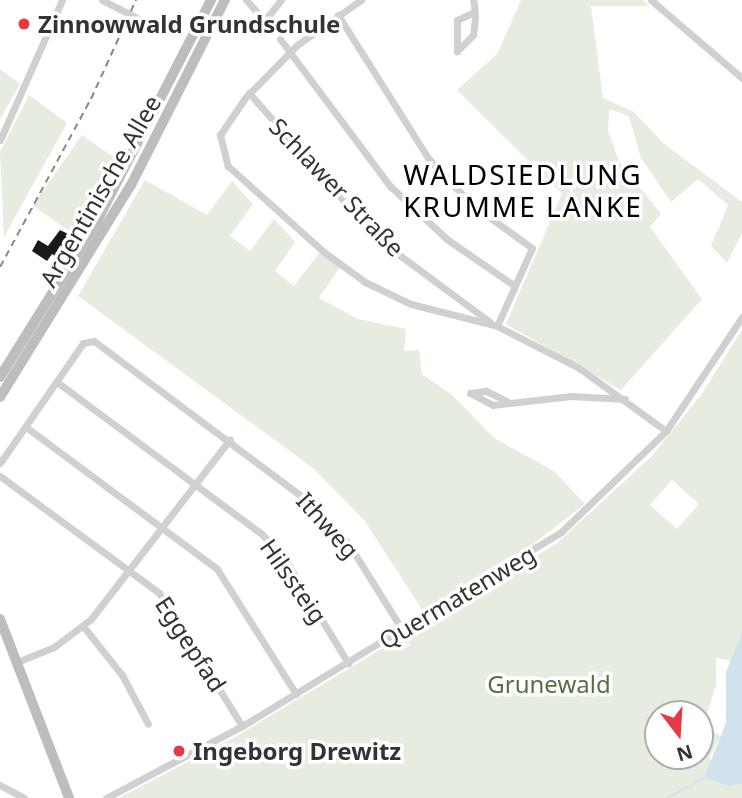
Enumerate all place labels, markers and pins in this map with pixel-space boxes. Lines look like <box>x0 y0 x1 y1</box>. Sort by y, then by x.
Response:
place label: Zinnowwald Grundschule <box>38 10 340 38</box>
marker: Zinnowwald Grundschule <box>16 16 32 32</box>
place label: Ingeborg Drewitz <box>193 737 401 765</box>
marker: Ingeborg Drewitz <box>171 743 187 759</box>

